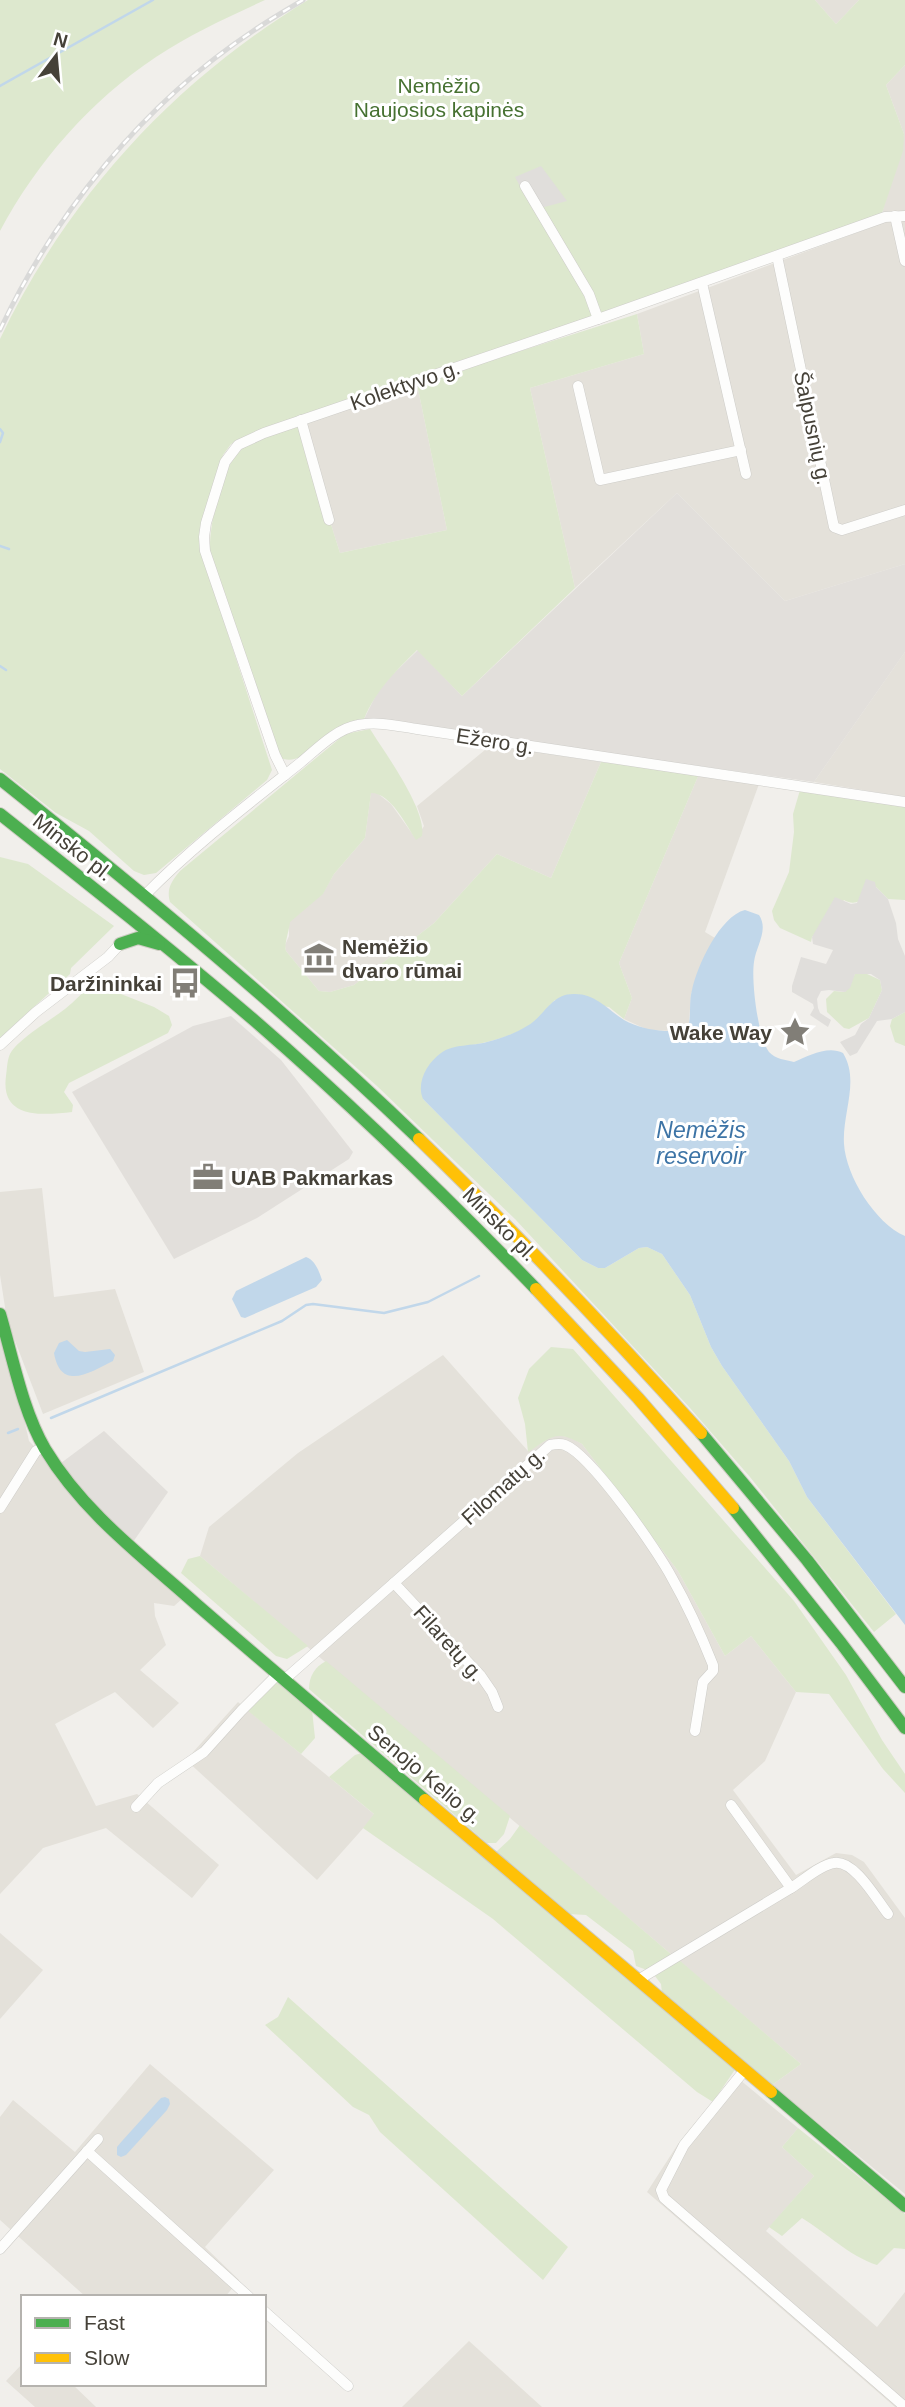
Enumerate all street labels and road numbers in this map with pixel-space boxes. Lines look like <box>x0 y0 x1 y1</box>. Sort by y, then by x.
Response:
street label: Kolektyvo g. <box>347 356 463 414</box>
street label: Šalpusnių g. <box>790 369 836 487</box>
street label: Ežero g. <box>455 724 535 758</box>
street label: Minsko pl. <box>29 809 117 885</box>
street label: Minsko pl. <box>458 1182 542 1266</box>
street label: Filomatų g. <box>457 1443 549 1529</box>
street label: Filaretų g. <box>409 1601 489 1685</box>
street label: Senojo Kelio g. <box>363 1720 487 1828</box>

